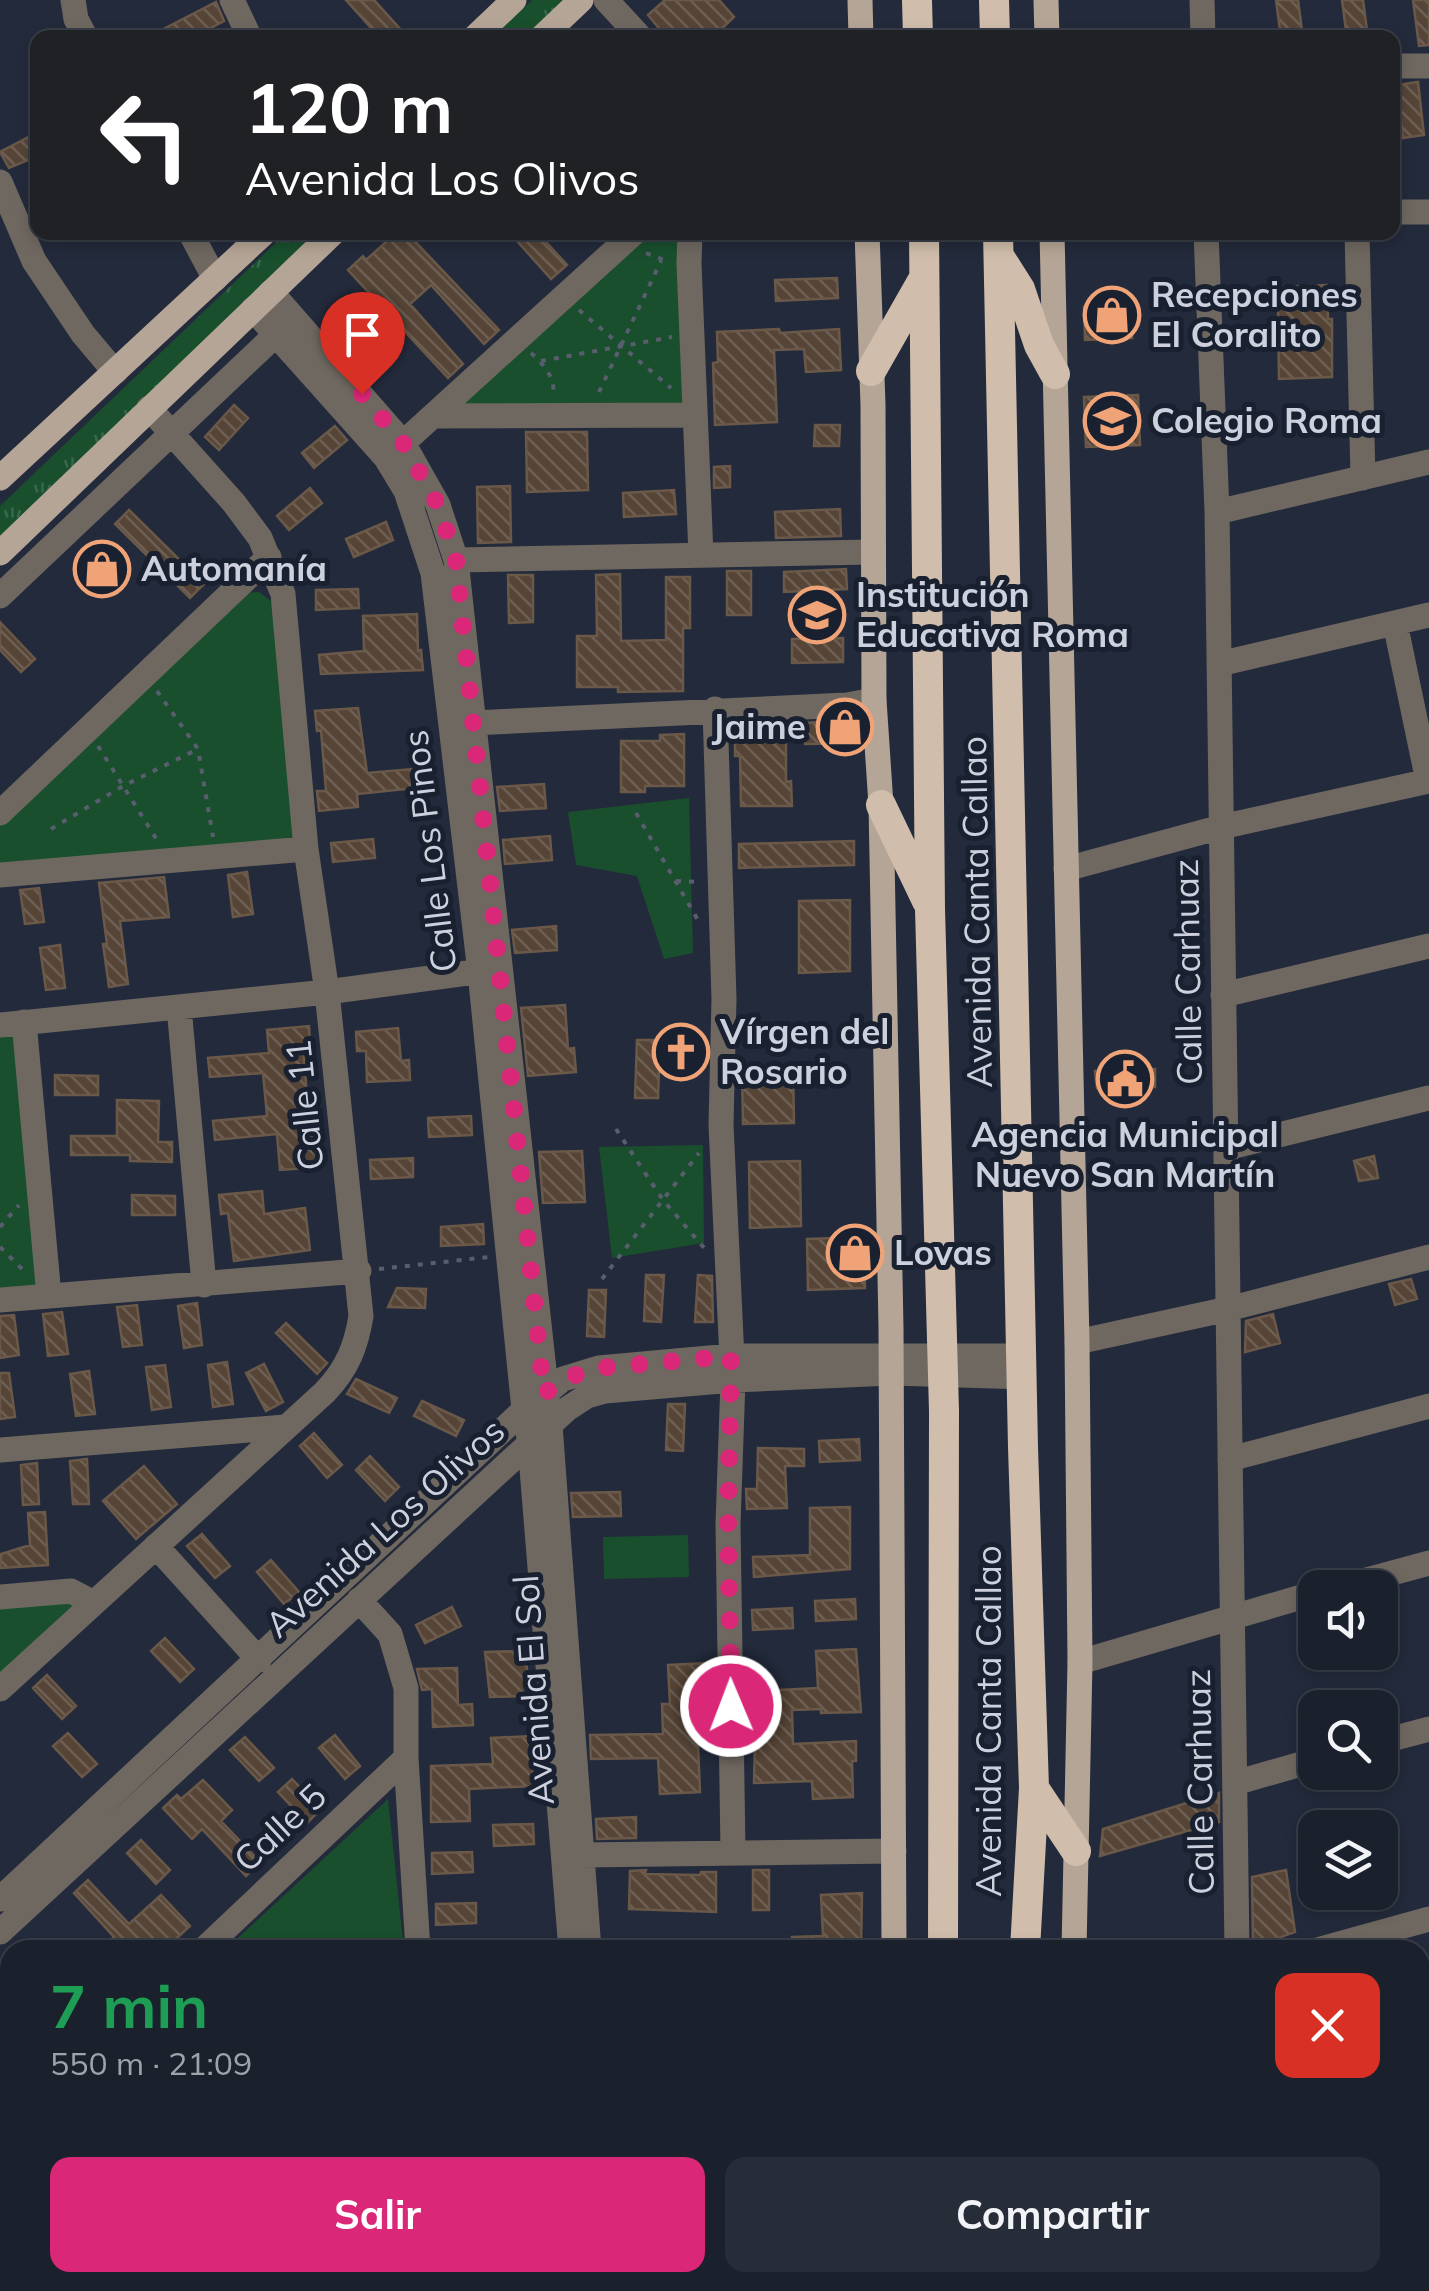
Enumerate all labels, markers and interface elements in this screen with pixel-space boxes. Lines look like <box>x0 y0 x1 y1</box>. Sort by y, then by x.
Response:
text: 120 m <box>245 63 453 151</box>
icon: left <box>80 70 210 200</box>
text: Avenida Los Olivos <box>245 150 640 206</box>
place label: Recepciones El Coralito <box>1151 272 1358 356</box>
shop icon: Recepciones El Coralito <box>1082 285 1142 345</box>
pin <box>320 292 405 395</box>
icon: arrive <box>335 307 390 362</box>
school or university icon: Colegio Roma <box>1082 391 1142 451</box>
place label: Colegio Roma <box>1151 398 1382 442</box>
shop icon: Automanía <box>72 539 132 599</box>
place label: Automanía <box>141 546 327 590</box>
place label: Institución Educativa Roma <box>856 572 1129 656</box>
school or university icon: Institución Educativa Roma <box>787 585 847 645</box>
shop icon: Jaime <box>815 697 875 757</box>
place label: Jaime <box>712 704 806 748</box>
street label: Calle Los Pinos <box>392 728 466 975</box>
street label: Avenida Canta Callao <box>951 736 1001 1088</box>
street label: Calle Carhuaz <box>1163 859 1211 1085</box>
place label: Vírgen del Rosario <box>719 1009 890 1093</box>
church icon: Vírgen del Rosario <box>651 1022 711 1082</box>
street label: Calle 11 <box>275 1038 333 1173</box>
public building icon: Agencia Municipal Nuevo San Martín <box>1095 1049 1155 1109</box>
place label: Agencia Municipal Nuevo San Martín <box>971 1112 1279 1196</box>
shop icon: Lovas <box>825 1223 885 1283</box>
place label: Lovas <box>894 1230 992 1274</box>
street label: Avenida Los Olivos <box>256 1408 513 1646</box>
street label: Avenida Canta Callao <box>966 1545 1010 1897</box>
map controls <box>1298 1570 1398 1910</box>
button: sound <box>1298 1570 1398 1670</box>
street label: Avenida El Sol <box>503 1574 563 1806</box>
position arrow <box>679 1654 783 1758</box>
street label: Calle Carhuaz <box>1175 1669 1223 1895</box>
button: search <box>1298 1690 1398 1790</box>
street label: Calle 5 <box>224 1774 335 1881</box>
button: layers <box>1298 1810 1398 1910</box>
text: 7 min <box>50 1968 208 2043</box>
button: close <box>1275 1973 1380 2078</box>
text: 550 m · 21:09 <box>50 2043 252 2083</box>
button: Salir <box>50 2157 705 2272</box>
button: Compartir <box>725 2157 1380 2272</box>

